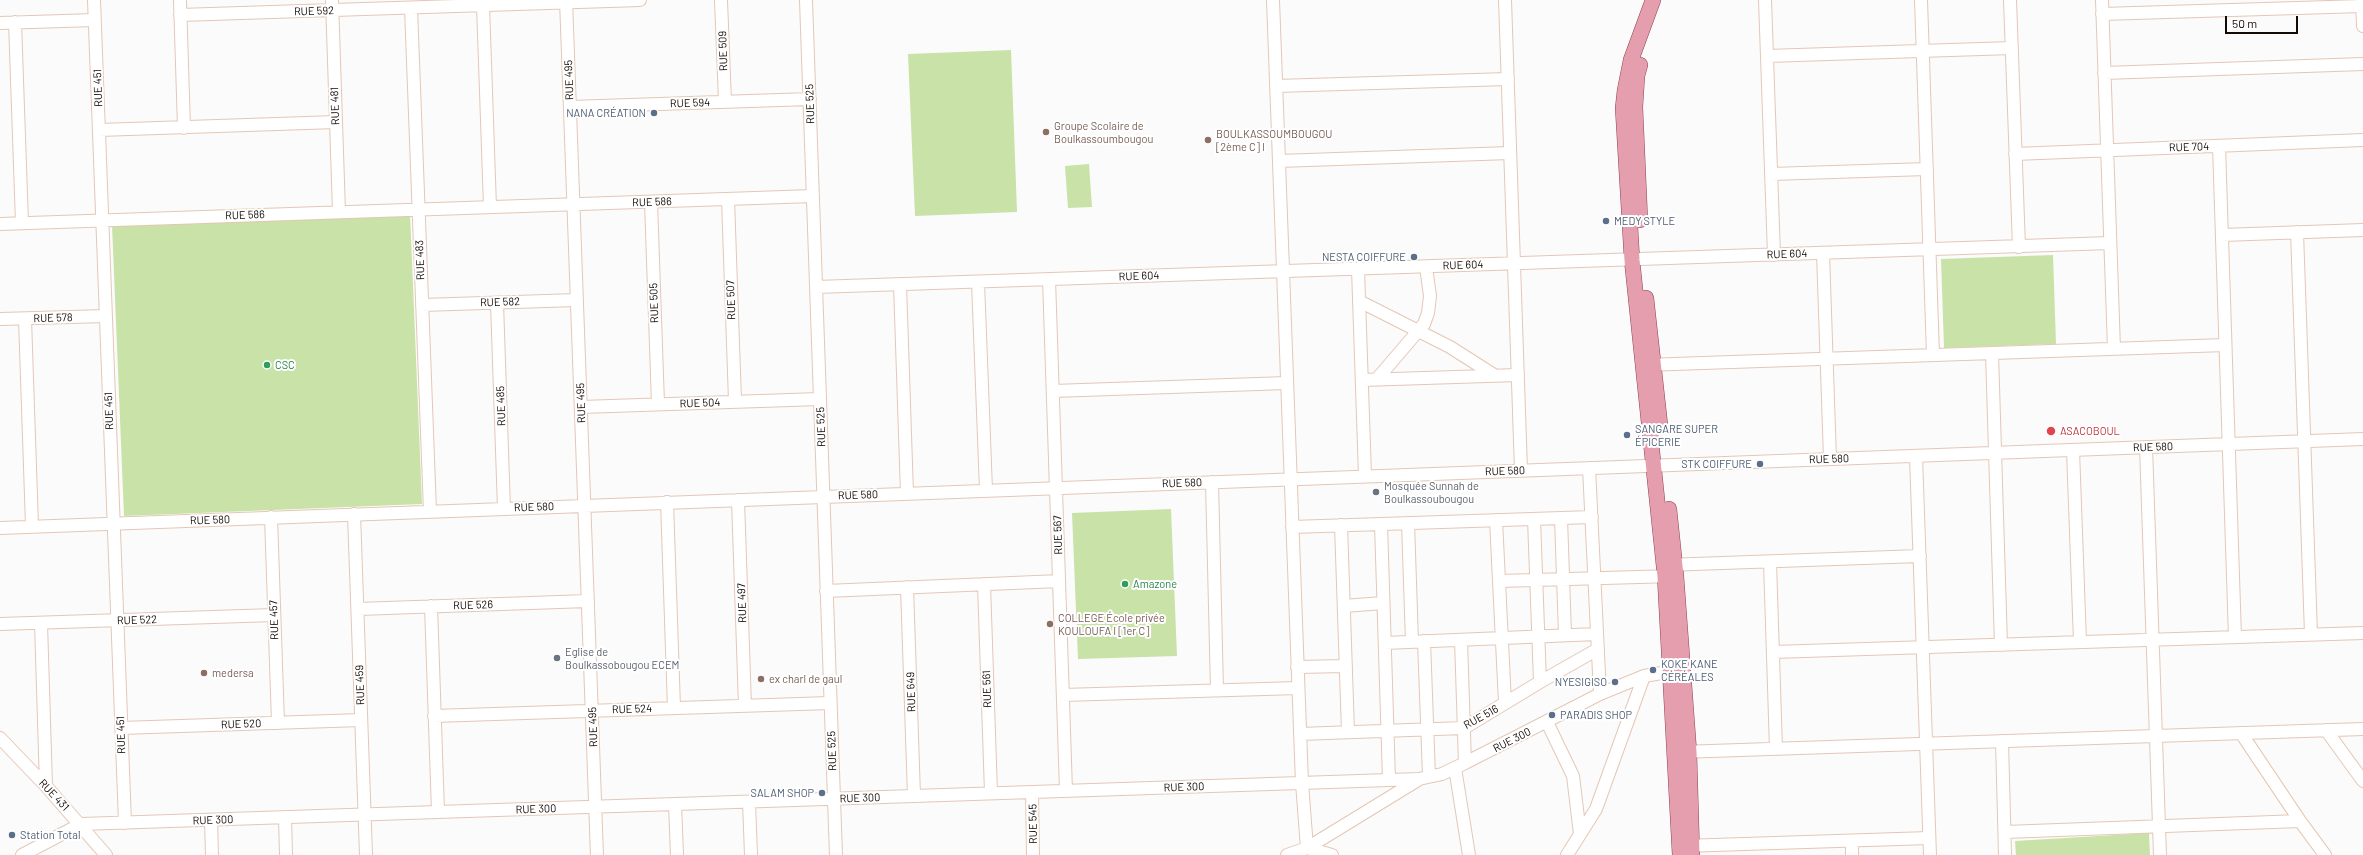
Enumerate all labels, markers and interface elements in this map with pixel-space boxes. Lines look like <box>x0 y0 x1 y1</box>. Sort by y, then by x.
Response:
street label: RUE 592 <box>294 4 334 18</box>
scale bar <box>2227 8 2300 34</box>
text: 50 m <box>2232 16 2257 30</box>
street label: RUE 509 <box>716 31 730 71</box>
street label: RUE 495 <box>562 60 576 100</box>
street label: RUE 451 <box>91 69 105 107</box>
street label: RUE 525 <box>803 84 817 124</box>
street label: RUE 481 <box>328 87 342 125</box>
street label: RUE 594 <box>670 96 710 110</box>
place label: NANA CRÉATION <box>566 106 646 120</box>
marker: NANA CRÉATION <box>649 108 659 118</box>
place label: Groupe Scolaire de Boulkassoumbougou <box>1054 119 1153 145</box>
marker: Groupe Scolaire de Boulkassoumbougou <box>1041 127 1051 137</box>
place label: BOULKASSOUMBOUGOU [2ème C] I <box>1216 127 1332 153</box>
marker: BOULKASSOUMBOUGOU [2ème C] I <box>1203 135 1213 145</box>
street label: RUE 704 <box>2169 140 2209 154</box>
street label: RUE 586 <box>632 195 672 209</box>
street label: RUE 586 <box>225 208 265 222</box>
place label: MEDY STYLE <box>1614 214 1675 228</box>
marker: MEDY STYLE <box>1601 216 1611 226</box>
street label: RUE 483 <box>413 240 427 280</box>
street label: RUE 604 <box>1766 247 1808 261</box>
place label: NESTA COIFFURE <box>1322 250 1406 264</box>
marker: NESTA COIFFURE <box>1409 252 1419 262</box>
street label: RUE 604 <box>1442 258 1484 272</box>
street label: RUE 604 <box>1118 269 1160 283</box>
street label: RUE 507 <box>724 280 738 320</box>
street label: RUE 505 <box>647 283 661 323</box>
street label: RUE 582 <box>480 295 520 309</box>
street label: RUE 578 <box>33 311 73 325</box>
place label: CSC <box>275 358 295 372</box>
marker: CSC <box>262 360 272 370</box>
street label: RUE 495 <box>574 383 588 423</box>
street label: RUE 485 <box>494 386 508 426</box>
street label: RUE 451 <box>102 392 116 430</box>
street label: RUE 504 <box>679 396 721 410</box>
street label: RUE 525 <box>814 407 828 447</box>
place label: SANGARE SUPER ÉPICERIE <box>1635 422 1718 448</box>
place label: ASACOBOUL <box>2060 424 2120 438</box>
marker: ASACOBOUL <box>2045 425 2057 437</box>
marker: SANGARE SUPER ÉPICERIE <box>1622 430 1632 440</box>
street label: RUE 580 <box>2133 440 2173 454</box>
street label: RUE 580 <box>1809 452 1849 466</box>
place label: STK COIFFURE <box>1681 457 1752 471</box>
marker: STK COIFFURE <box>1755 459 1765 469</box>
street label: RUE 580 <box>1485 464 1525 478</box>
street label: RUE 580 <box>1162 476 1202 490</box>
place label: Mosquée Sunnah de Boulkassoubougou <box>1384 479 1479 505</box>
marker: Mosquée Sunnah de Boulkassoubougou <box>1371 487 1381 497</box>
street label: RUE 580 <box>838 488 878 502</box>
street label: RUE 580 <box>514 500 554 514</box>
street label: RUE 580 <box>190 513 230 527</box>
street label: RUE 567 <box>1051 515 1065 555</box>
place label: Amazone <box>1133 577 1177 591</box>
marker: Amazone <box>1120 579 1130 589</box>
street label: RUE 497 <box>735 583 749 623</box>
street label: RUE 526 <box>453 598 493 612</box>
street label: RUE 457 <box>267 600 281 640</box>
place label: COLLEGE École privée KOULOUFA I [1er C] <box>1058 611 1165 637</box>
street label: RUE 522 <box>117 613 157 627</box>
marker: COLLEGE École privée KOULOUFA I [1er C] <box>1045 619 1055 629</box>
place label: Eglise de Boulkassobougou ECEM <box>565 645 679 671</box>
marker: Eglise de Boulkassobougou ECEM <box>552 653 562 663</box>
place label: KOKE KANE CÉRÉALES <box>1661 657 1718 683</box>
street label: RUE 459 <box>353 665 367 705</box>
marker: KOKE KANE CÉRÉALES <box>1648 665 1658 675</box>
place label: medersa <box>212 666 254 680</box>
marker: medersa <box>199 668 209 678</box>
street label: RUE 561 <box>980 670 994 708</box>
place label: ex charl de gaul <box>769 672 842 686</box>
street label: RUE 649 <box>904 672 918 712</box>
marker: ex charl de gaul <box>756 674 766 684</box>
place label: NYESIGISO <box>1555 675 1607 689</box>
marker: NYESIGISO <box>1610 677 1620 687</box>
street label: RUE 524 <box>612 702 652 716</box>
street label: RUE 516 <box>1461 702 1501 732</box>
street label: RUE 495 <box>586 707 600 747</box>
place label: PARADIS SHOP <box>1560 708 1632 722</box>
marker: PARADIS SHOP <box>1547 710 1557 720</box>
street label: RUE 451 <box>114 716 128 754</box>
street label: RUE 520 <box>221 717 261 731</box>
street label: RUE 300 <box>1491 725 1533 755</box>
street label: RUE 525 <box>825 731 839 771</box>
street label: RUE 431 <box>36 777 72 813</box>
street label: RUE 300 <box>1163 780 1205 794</box>
place label: SALAM SHOP <box>750 786 814 800</box>
marker: SALAM SHOP <box>817 788 827 798</box>
street label: RUE 300 <box>839 791 881 805</box>
street label: RUE 300 <box>515 802 557 816</box>
street label: RUE 545 <box>1026 804 1040 844</box>
street label: RUE 300 <box>192 813 234 827</box>
place label: Station Total <box>20 828 81 842</box>
marker: Station Total <box>7 830 17 840</box>

